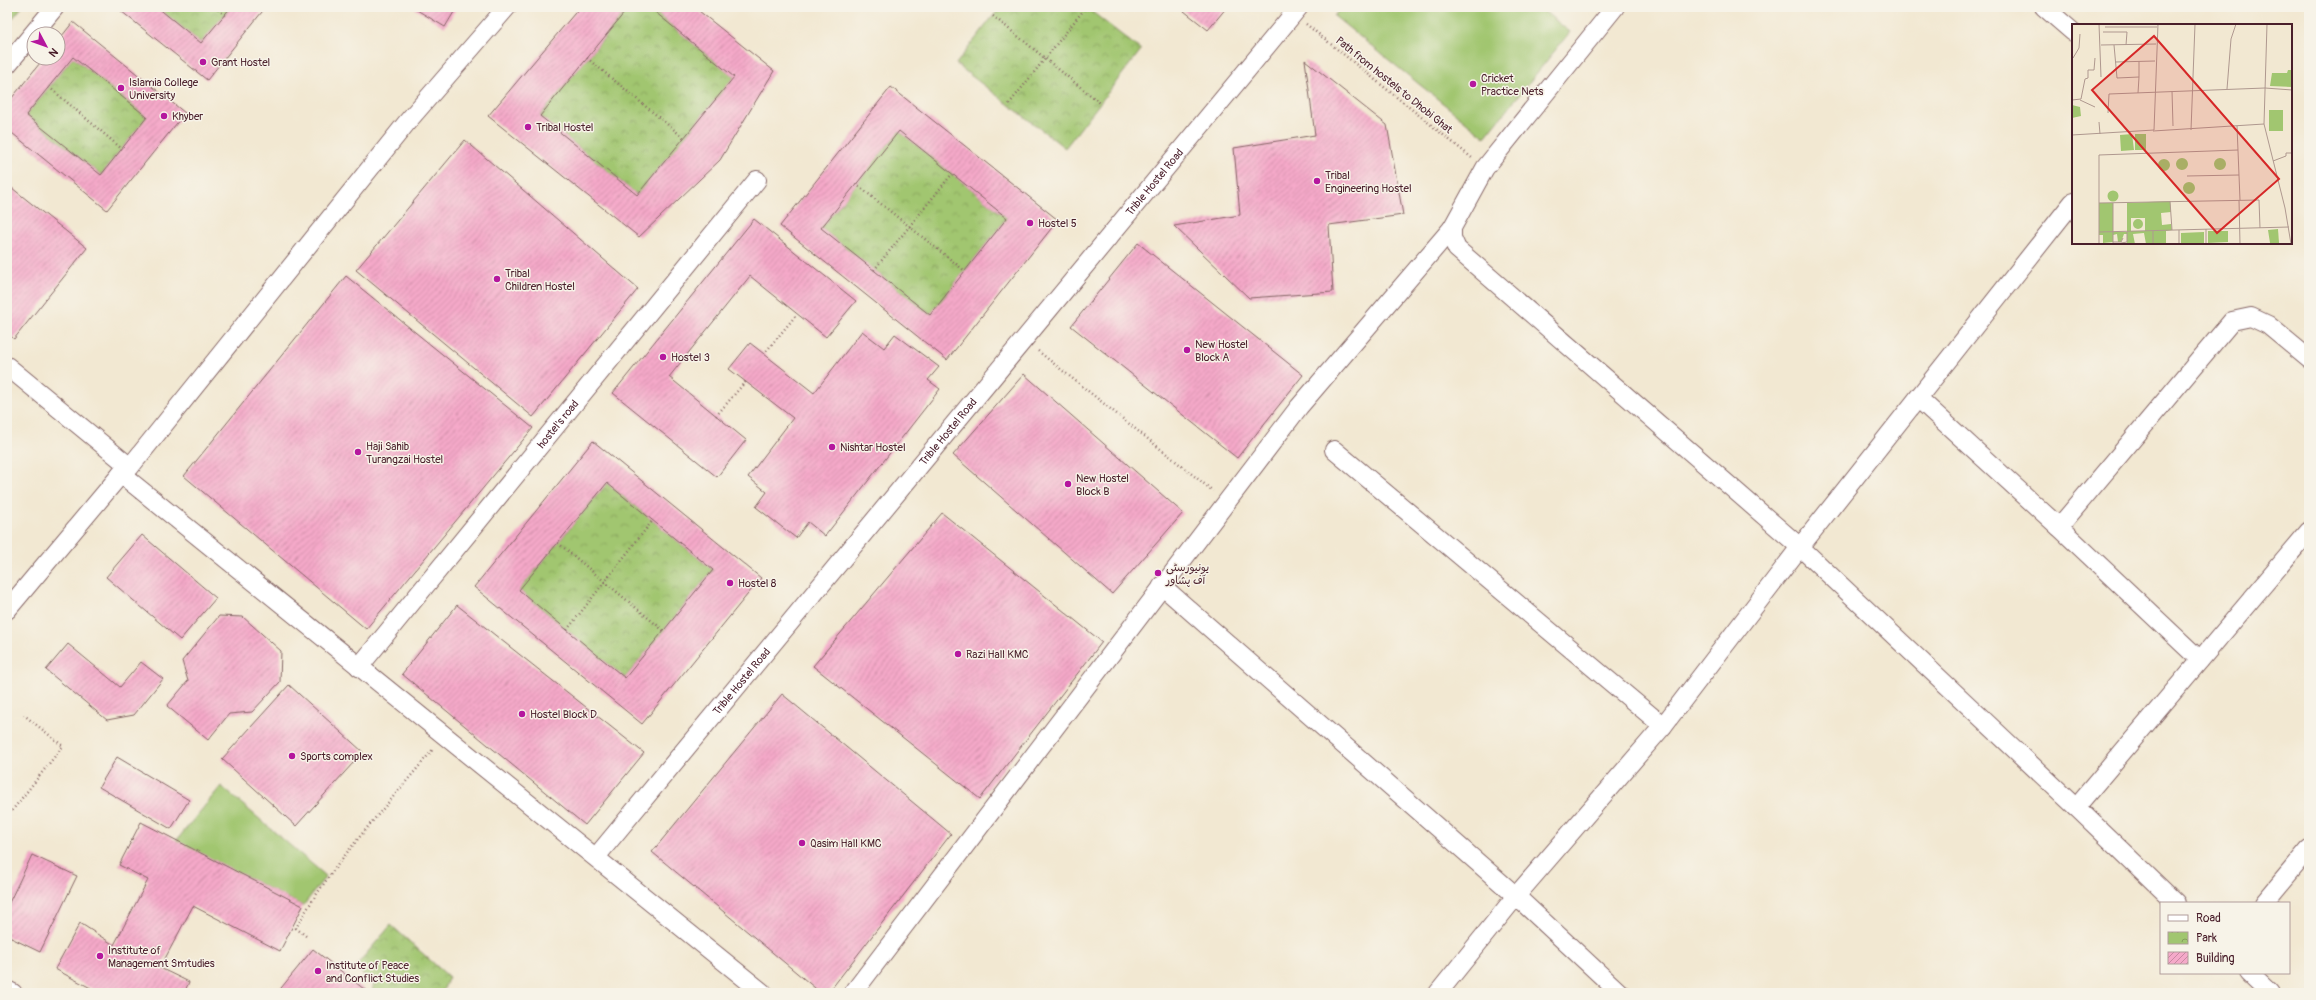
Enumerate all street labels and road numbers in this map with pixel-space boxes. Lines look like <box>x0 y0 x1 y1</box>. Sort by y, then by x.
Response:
street label: Path from hostels to Dhobi Ghat <box>1333 34 1455 136</box>
street label: Trible Hostel Road <box>1123 146 1186 218</box>
street label: Trible Hostel Road <box>916 395 979 468</box>
street label: hostel's road <box>534 397 581 451</box>
street label: Trible Hostel Road <box>710 645 773 717</box>

